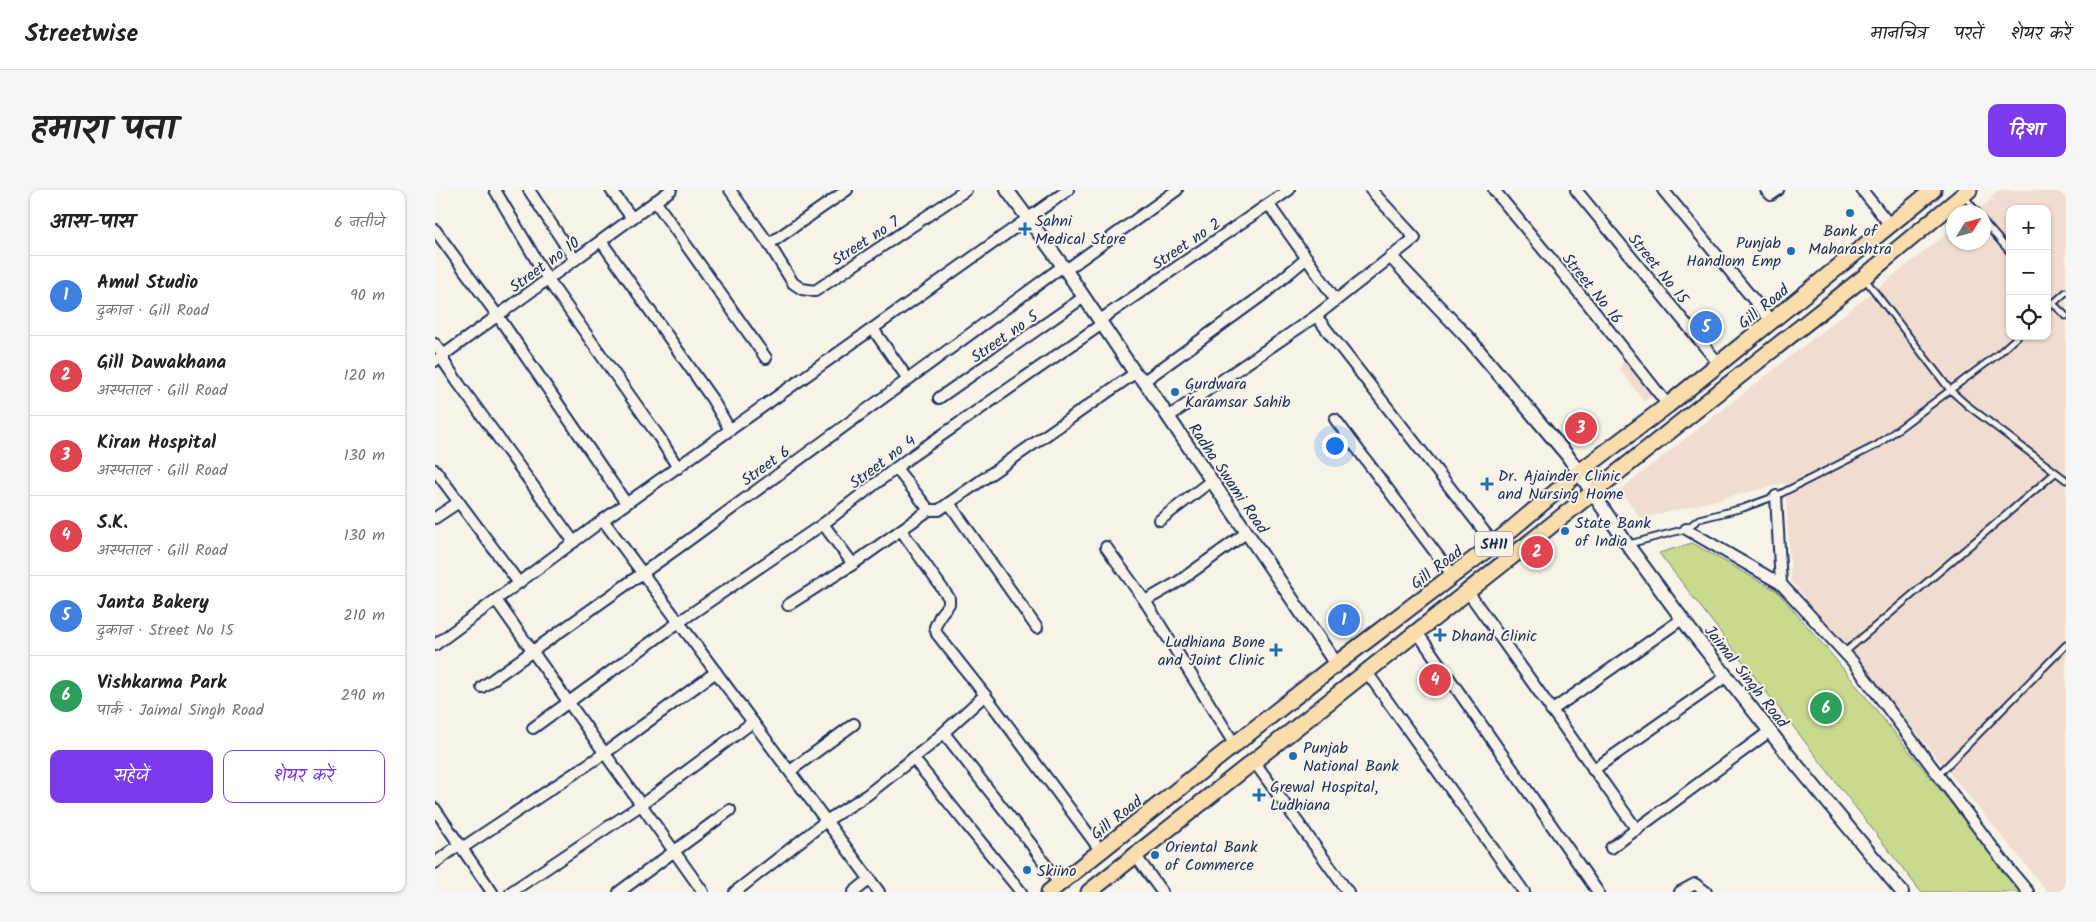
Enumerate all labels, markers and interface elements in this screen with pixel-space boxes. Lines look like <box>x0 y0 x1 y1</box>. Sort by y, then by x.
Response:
text: Streetwise <box>25 15 138 54</box>
text: मानचित्र <box>1871 20 1927 49</box>
text: परतें <box>1955 20 1982 49</box>
text: शेयर करें <box>2010 20 2071 49</box>
text: हमारा पता <box>30 102 176 158</box>
button: दिशा <box>1988 104 2066 157</box>
north arrow <box>1946 205 1991 250</box>
map controls <box>2006 205 2051 340</box>
button: + <box>2006 205 2051 250</box>
text: आस-पास <box>50 206 134 239</box>
marker: Bank of Maharashtra <box>1844 207 1856 219</box>
place label: Sahni Medical Store <box>1035 209 1126 252</box>
text: 6 नतीजे <box>334 210 385 235</box>
street label: Street no 7 <box>827 210 905 273</box>
street label: Street no 2 <box>1147 212 1226 277</box>
place label: Bank of Maharashtra <box>1808 219 1892 262</box>
marker: Sahni Medical Store <box>1019 223 1031 235</box>
street label: Street No 15 <box>1621 228 1695 311</box>
street label: Street no 10 <box>504 231 585 299</box>
place label: Punjab Handlom Emp <box>1686 231 1782 274</box>
marker: Punjab Handlom Emp <box>1785 245 1797 257</box>
street label: Street No 16 <box>1555 248 1628 330</box>
button: − <box>2006 250 2051 295</box>
text: Amul Studio <box>97 268 198 298</box>
street label: Gill Road <box>1733 278 1796 336</box>
text: 1 <box>64 283 68 308</box>
text: 90 m <box>350 283 385 308</box>
button: locate <box>2006 295 2051 340</box>
text: दुकान · Gill Road <box>97 298 209 323</box>
street label: Street no 5 <box>966 304 1045 370</box>
pin: 5 <box>1690 308 1722 346</box>
text: Gill Dawakhana <box>97 348 226 378</box>
text: 2 <box>61 363 71 388</box>
text: 120 m <box>344 363 385 388</box>
place label: Gurdwara Karamsar Sahib <box>1185 372 1291 415</box>
text: अस्पताल · Gill Road <box>97 378 227 403</box>
marker: Gurdwara Karamsar Sahib <box>1169 386 1181 398</box>
pin: 3 <box>1565 409 1597 447</box>
street label: Radha Swami Road <box>1181 418 1275 540</box>
text: Kiran Hospital <box>97 428 216 458</box>
street label: Street no 4 <box>844 429 922 496</box>
your location <box>1322 433 1348 459</box>
street label: Street 6 <box>736 440 796 493</box>
text: 3 <box>62 443 70 468</box>
text: 130 m <box>344 443 385 468</box>
text: अस्पताल · Gill Road <box>97 458 227 483</box>
place label: Dr. Ajainder Clinic and Nursing Home <box>1498 464 1623 507</box>
marker: Dr. Ajainder Clinic and Nursing Home <box>1480 477 1494 491</box>
text: S.K. <box>97 508 128 538</box>
place label: State Bank of India <box>1575 511 1651 554</box>
text: 4 <box>62 523 70 548</box>
text: 130 m <box>344 523 385 548</box>
marker: State Bank of India <box>1559 525 1571 537</box>
road number: SH11 <box>1475 532 1513 556</box>
pin: 2 <box>1521 533 1553 571</box>
text: अस्पताल · Gill Road <box>97 538 227 563</box>
street label: Gill Road <box>1405 540 1469 596</box>
text: Janta Bakery <box>97 588 209 618</box>
pin: 1 <box>1328 601 1360 639</box>
text: 5 <box>62 603 70 628</box>
text: 210 m <box>344 603 385 628</box>
text: दुकान · Street No 15 <box>97 618 234 643</box>
street label: Jaimal Singh Road <box>1698 620 1795 735</box>
place label: Dhand Clinic <box>1451 624 1537 649</box>
marker: Dhand Clinic <box>1433 628 1447 642</box>
place label: Ludhiana Bone and Joint Clinic <box>1158 630 1265 673</box>
marker: Ludhiana Bone and Joint Clinic <box>1269 643 1283 657</box>
pin: 4 <box>1419 661 1451 699</box>
text: Vishkarma Park <box>97 668 227 698</box>
text: 6 <box>62 683 70 708</box>
text: 290 m <box>341 683 385 708</box>
pin: 6 <box>1810 689 1842 727</box>
text: पार्क · Jaimal Singh Road <box>97 698 264 723</box>
place label: Punjab National Bank <box>1303 736 1399 779</box>
button: सहेजें <box>50 750 213 803</box>
button: शेयर करें <box>223 750 385 803</box>
marker: Punjab National Bank <box>1287 750 1299 762</box>
place label: Grewal Hospital, Ludhiana <box>1270 775 1378 818</box>
marker: Grewal Hospital, Ludhiana <box>1252 788 1266 802</box>
street label: Gill Road <box>1086 789 1149 846</box>
place label: Oriental Bank of Commerce <box>1165 835 1258 878</box>
marker: Oriental Bank of Commerce <box>1149 849 1161 861</box>
place label: Skiino <box>1037 859 1076 884</box>
marker: Skiino <box>1021 864 1033 876</box>

